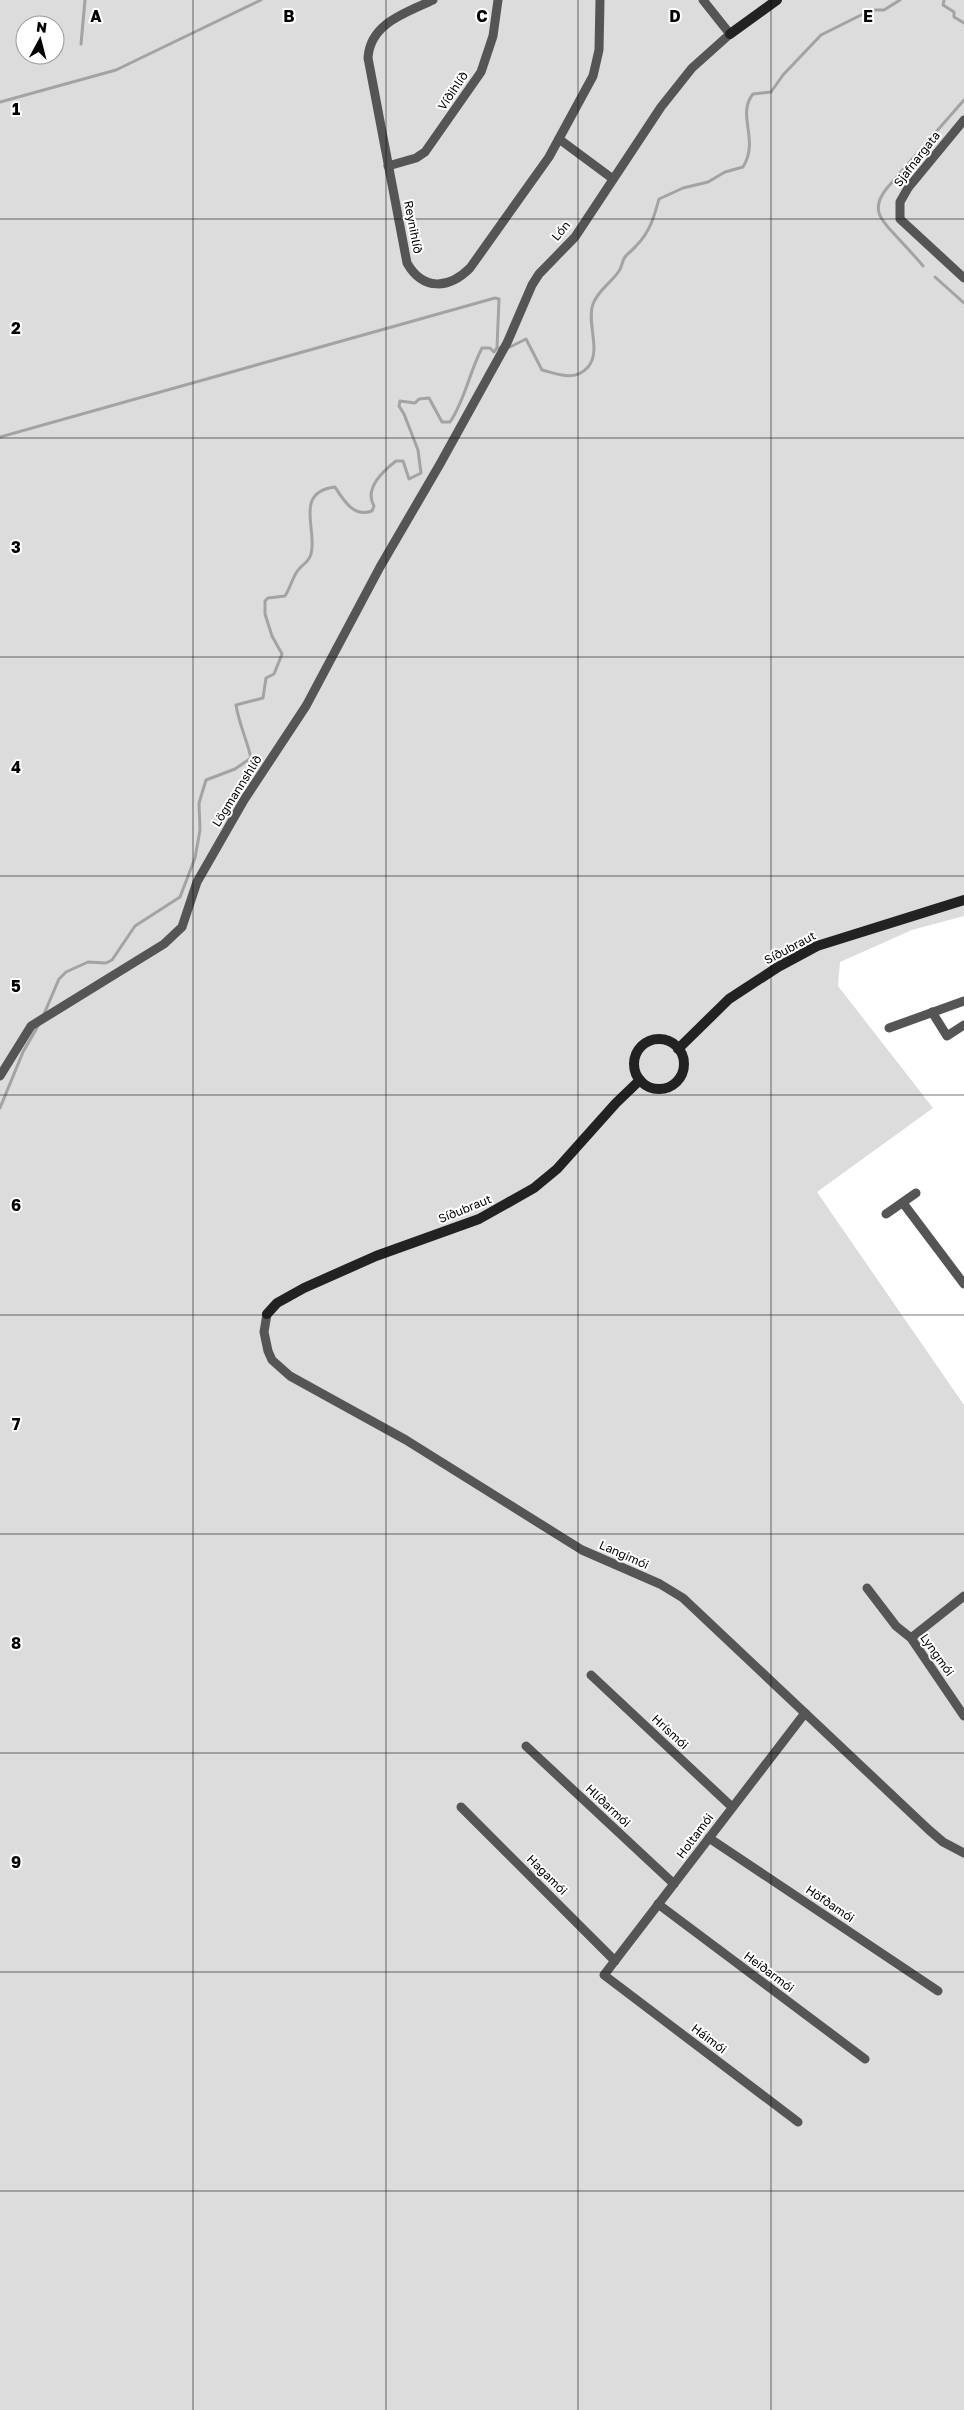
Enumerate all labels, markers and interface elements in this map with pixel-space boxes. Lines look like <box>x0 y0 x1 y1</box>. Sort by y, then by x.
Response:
text: A <box>90 6 102 26</box>
text: B <box>283 6 295 26</box>
text: C <box>476 6 488 26</box>
text: D <box>669 6 681 26</box>
text: E <box>863 6 873 26</box>
north arrow <box>15 15 65 65</box>
text: N <box>35 18 48 36</box>
street label: Víðihlíð <box>434 69 471 113</box>
text: 1 <box>12 99 20 119</box>
street label: Sjafnargata <box>890 128 943 189</box>
street label: Reynihlíð <box>401 199 426 255</box>
street label: Lón <box>548 218 573 244</box>
text: 2 <box>11 318 21 338</box>
text: 3 <box>11 537 21 557</box>
street label: Lögmannshlíð <box>209 752 265 829</box>
text: 4 <box>11 757 21 777</box>
street label: Síðubraut <box>761 928 818 967</box>
text: 5 <box>11 976 21 996</box>
street label: Síðubraut <box>436 1191 494 1226</box>
text: 6 <box>11 1195 21 1215</box>
text: 7 <box>12 1414 21 1434</box>
street label: Langimói <box>597 1537 651 1572</box>
street label: Lyngmói <box>917 1631 957 1679</box>
text: 8 <box>11 1633 21 1653</box>
street label: Hrísmói <box>649 1711 692 1752</box>
street label: Hlíðarmói <box>583 1781 634 1830</box>
street label: Holtamói <box>673 1810 716 1861</box>
street label: Hagamói <box>524 1851 571 1898</box>
text: 9 <box>11 1852 21 1872</box>
street label: Höfðamói <box>803 1882 857 1925</box>
street label: Heiðarmói <box>741 1948 797 1995</box>
street label: Háimói <box>689 2021 730 2057</box>

